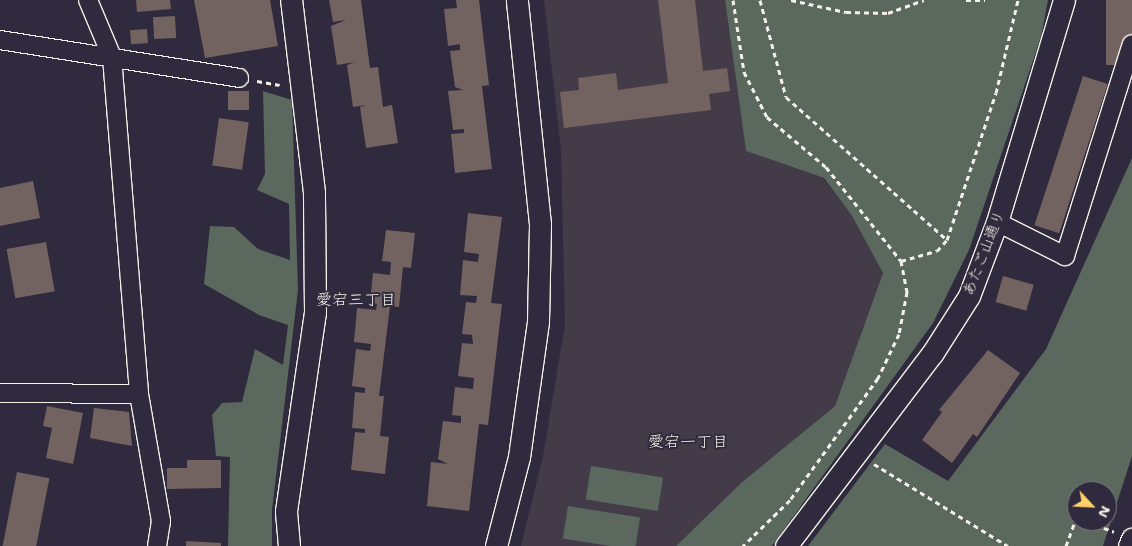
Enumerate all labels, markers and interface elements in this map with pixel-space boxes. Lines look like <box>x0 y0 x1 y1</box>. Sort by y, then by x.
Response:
street label: あたご山通り <box>959 208 1009 298</box>
district label: 愛宕三丁目 <box>316 290 396 310</box>
district label: 愛宕一丁目 <box>648 432 728 452</box>
north arrow <box>1067 481 1117 531</box>
text: N <box>1094 503 1115 521</box>

